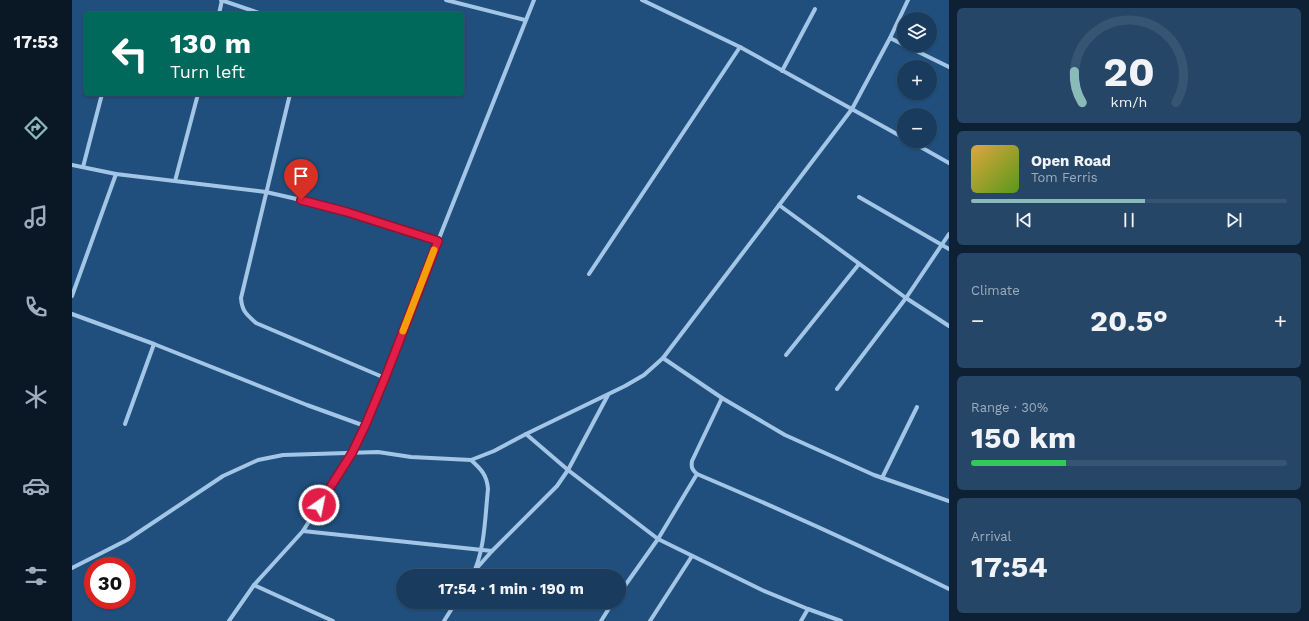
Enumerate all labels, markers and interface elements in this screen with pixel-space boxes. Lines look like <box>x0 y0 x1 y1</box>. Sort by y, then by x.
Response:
map controls <box>897 12 937 148</box>
button: layers <box>897 12 937 52</box>
text: 130 m <box>170 27 251 60</box>
icon: left <box>104 28 156 80</box>
text: 17:53 <box>14 31 58 52</box>
text: 20 <box>1103 47 1155 96</box>
button: + <box>897 60 937 100</box>
text: Turn left <box>170 61 245 82</box>
text: km/h <box>1111 94 1147 110</box>
button: − <box>897 108 937 148</box>
icon: directions <box>22 114 50 142</box>
text: Open Road <box>1031 152 1111 170</box>
pin <box>284 159 318 200</box>
icon: arrive <box>290 165 312 187</box>
text: Tom Ferris <box>1031 170 1098 185</box>
icon: music <box>22 203 50 231</box>
icon: previous <box>1013 209 1035 231</box>
icon: pause <box>1118 209 1140 231</box>
icon: next <box>1223 209 1245 231</box>
text: Climate <box>971 283 1020 298</box>
icon: phone <box>22 293 50 321</box>
text: 20.5° <box>1090 303 1168 338</box>
text: − <box>971 308 984 333</box>
text: + <box>1274 308 1287 333</box>
icon: climate <box>22 383 50 411</box>
text: Range · 30% <box>971 400 1048 415</box>
text: 150 km <box>971 420 1076 455</box>
icon: car <box>22 472 50 500</box>
position arrow <box>298 484 340 526</box>
text: Arrival <box>971 529 1012 544</box>
text: 17:54 <box>971 549 1048 584</box>
speed limit sign: 30 <box>84 557 136 609</box>
icon: filters <box>22 562 50 590</box>
text: 17:54 · 1 min · 190 m <box>438 580 584 598</box>

